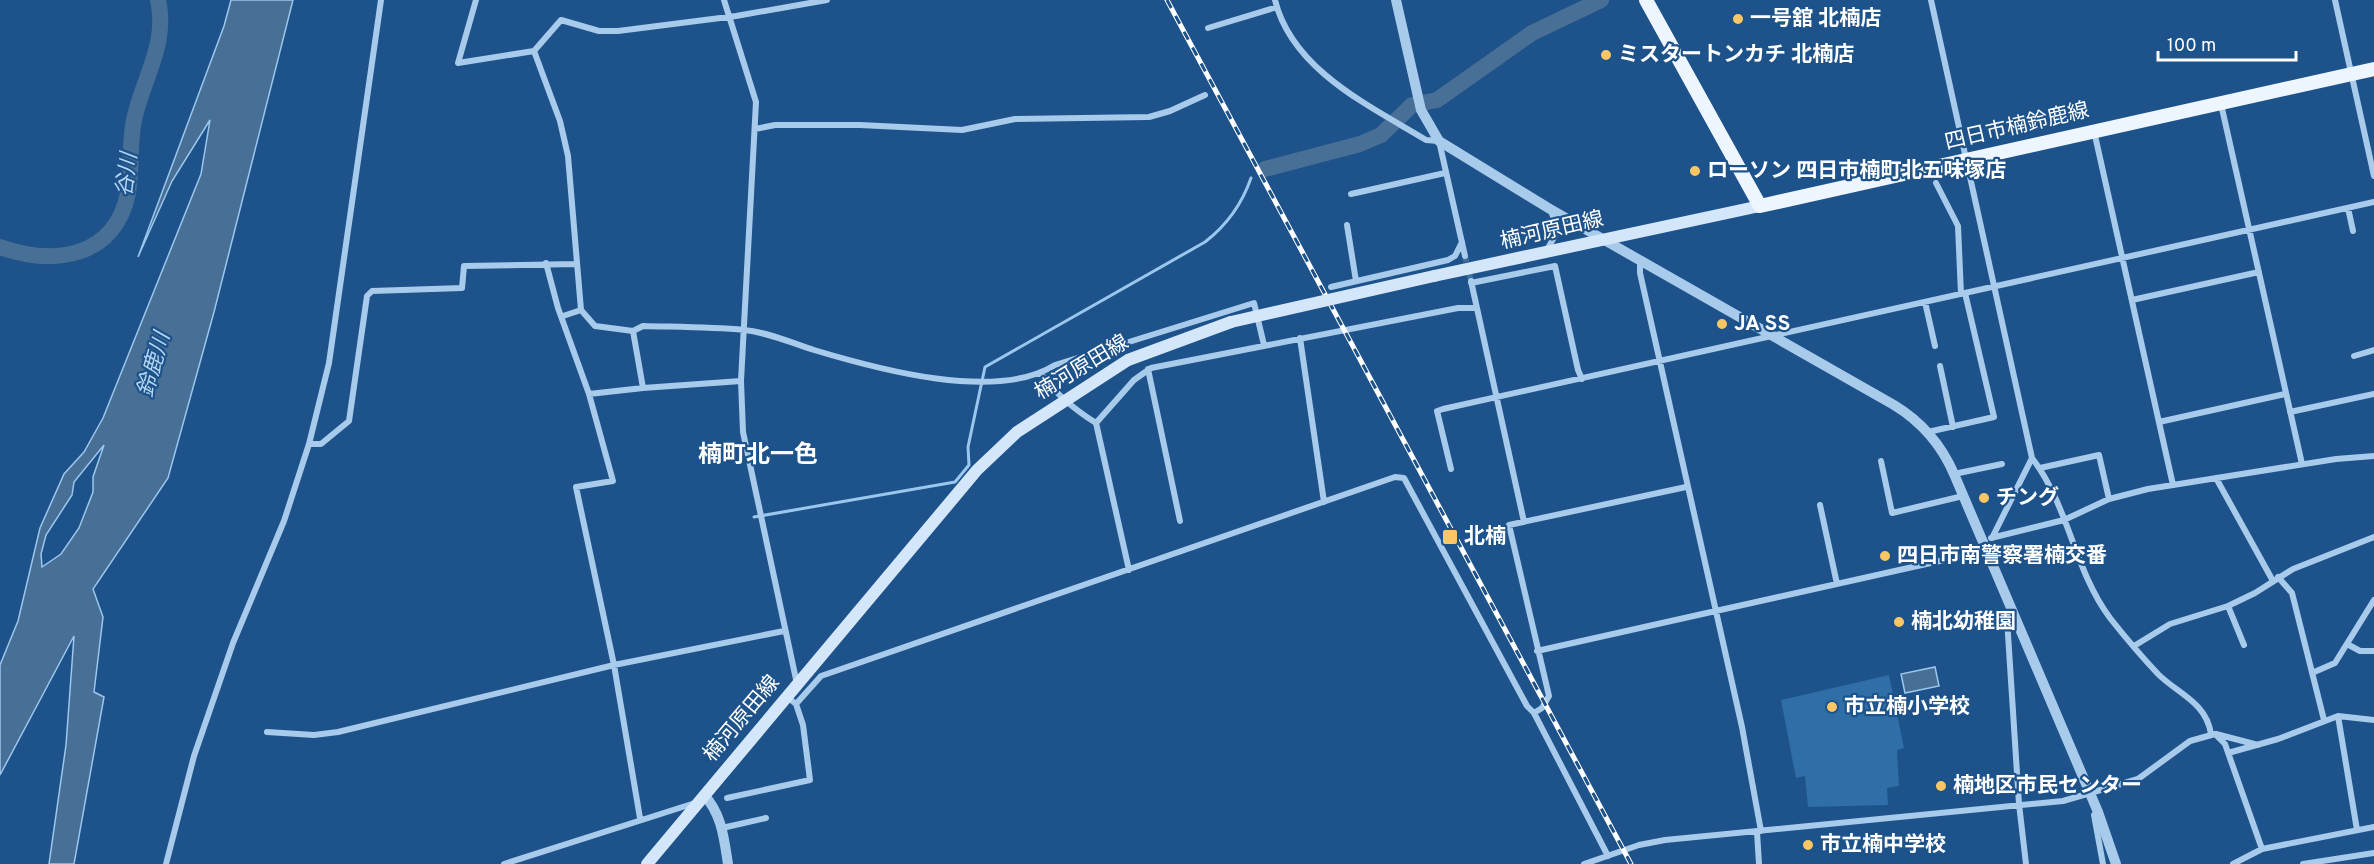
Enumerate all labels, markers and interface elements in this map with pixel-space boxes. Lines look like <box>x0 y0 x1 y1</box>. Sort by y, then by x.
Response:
place label: 一号舘 北楠店 <box>1750 6 1881 33</box>
marker: 一号舘 北楠店 <box>1731 12 1745 26</box>
scale bar <box>2158 24 2296 62</box>
text: 100 m <box>2167 35 2216 58</box>
place label: ミスタートンカチ 北楠店 <box>1618 42 1854 69</box>
marker: ミスタートンカチ 北楠店 <box>1599 48 1613 62</box>
street label: 四日市楠鈴鹿線 <box>1942 97 2092 157</box>
water label: 谷川 <box>112 150 144 198</box>
place label: ローソン 四日市楠町北五味塚店 <box>1707 158 2006 185</box>
marker: ローソン 四日市楠町北五味塚店 <box>1688 164 1702 178</box>
street label: 楠河原田線 <box>1498 206 1606 256</box>
place label: JA SS <box>1734 311 1790 338</box>
marker: JA SS <box>1715 317 1729 331</box>
water label: 鈴鹿川 <box>133 328 178 400</box>
street label: 楠河原田線 <box>1030 329 1134 407</box>
district label: 楠町北一色 <box>698 441 818 471</box>
place label: チング <box>1996 485 2059 512</box>
marker: チング <box>1977 491 1991 505</box>
place label: 北楠 <box>1464 524 1506 551</box>
marker: 北楠 <box>1441 528 1459 546</box>
place label: 四日市南警察署楠交番 <box>1897 543 2107 570</box>
marker: 四日市南警察署楠交番 <box>1878 549 1892 563</box>
place label: 楠北幼稚園 <box>1911 609 2016 636</box>
marker: 楠北幼稚園 <box>1892 615 1906 629</box>
street label: 楠河原田線 <box>698 670 786 768</box>
place label: 市立楠小学校 <box>1844 694 1970 721</box>
marker: 市立楠小学校 <box>1825 700 1839 714</box>
place label: 楠地区市民センター <box>1953 773 2142 800</box>
marker: 楠地区市民センター <box>1934 779 1948 793</box>
place label: 市立楠中学校 <box>1820 832 1946 859</box>
marker: 市立楠中学校 <box>1801 838 1815 852</box>

